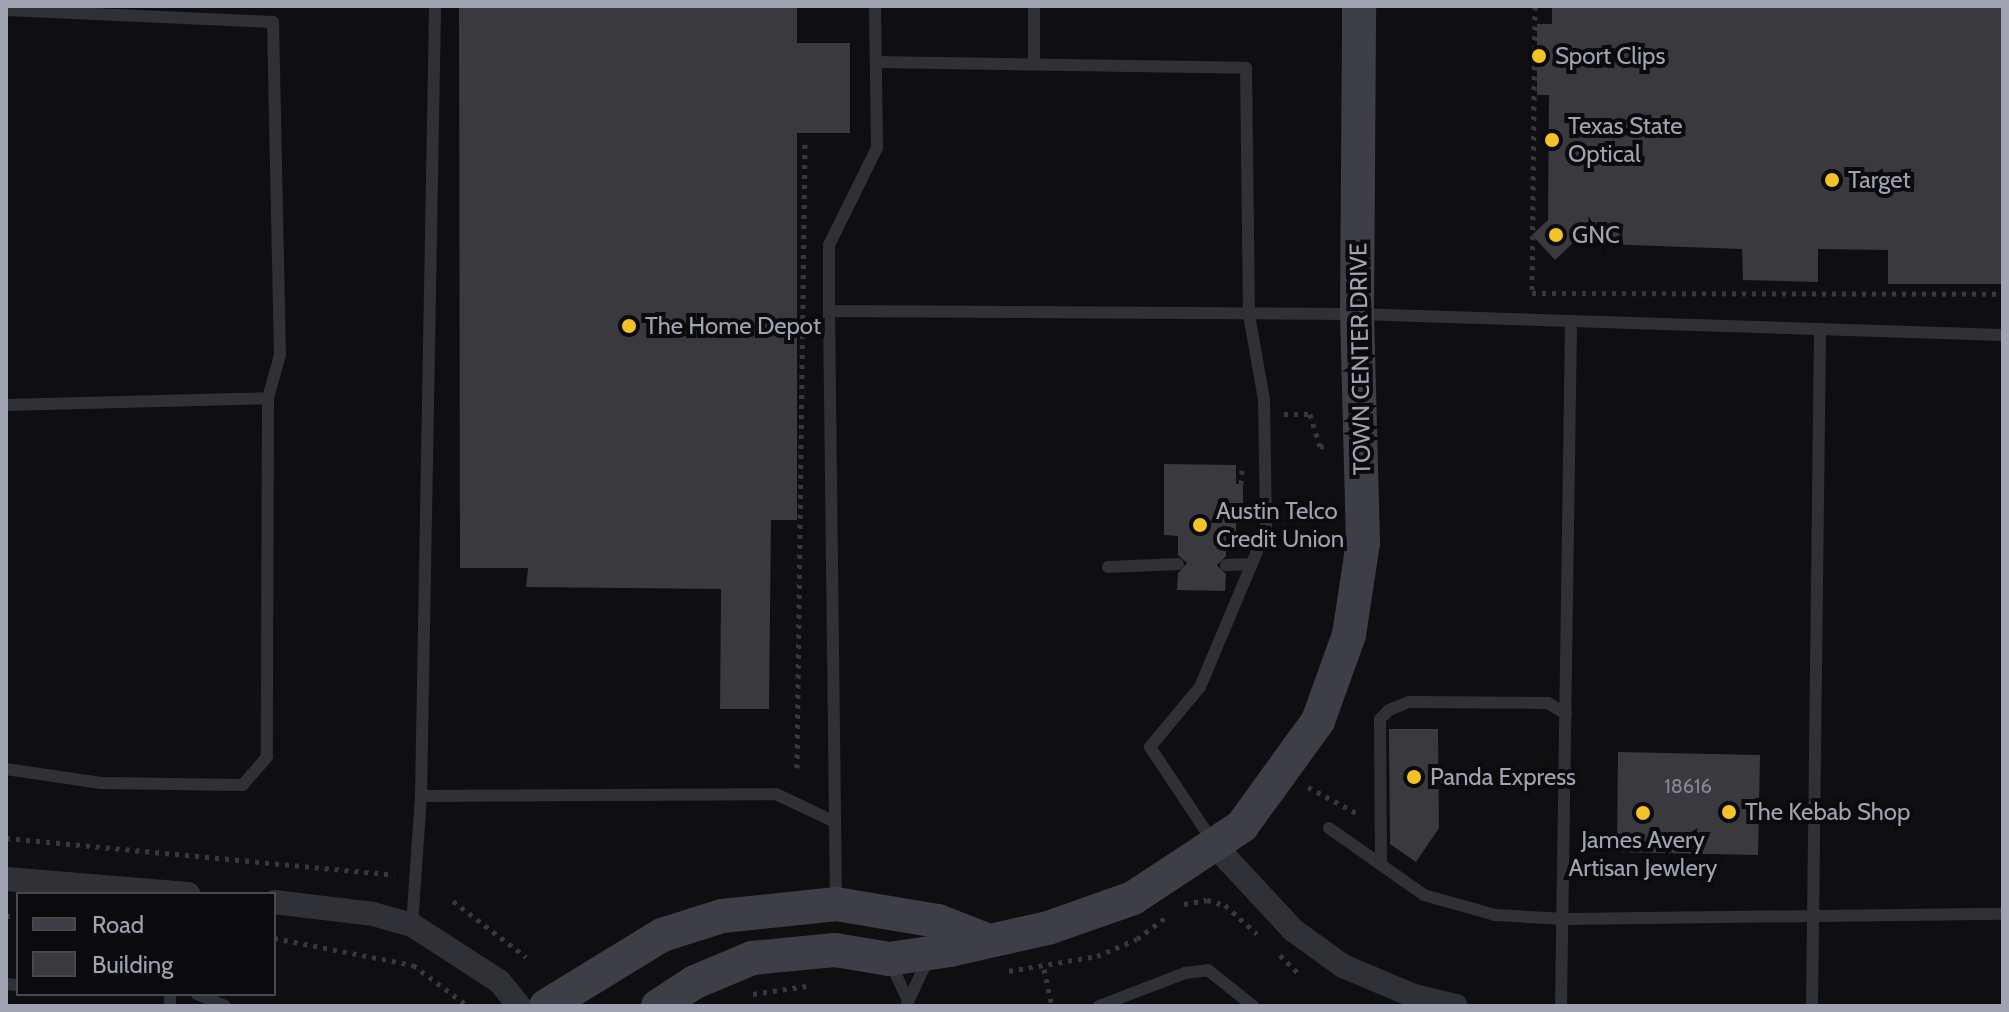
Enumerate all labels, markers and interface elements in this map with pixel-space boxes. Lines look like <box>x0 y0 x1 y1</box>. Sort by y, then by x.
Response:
place label: Sport Clips <box>1555 42 1665 70</box>
marker: Sport Clips <box>1530 47 1548 65</box>
place label: Texas State Optical <box>1568 112 1683 168</box>
marker: Texas State Optical <box>1543 131 1561 149</box>
place label: Target <box>1848 166 1911 194</box>
marker: Target <box>1823 171 1841 189</box>
place label: GNC <box>1572 221 1620 249</box>
marker: GNC <box>1547 226 1565 244</box>
street label: TOWN CENTER DRIVE <box>1344 243 1376 475</box>
place label: The Home Depot <box>645 312 821 340</box>
marker: The Home Depot <box>620 317 638 335</box>
place label: Austin Telco Credit Union <box>1216 497 1344 553</box>
marker: Austin Telco Credit Union <box>1191 516 1209 534</box>
place label: Panda Express <box>1430 763 1576 791</box>
marker: Panda Express <box>1405 768 1423 786</box>
house number: 18616 <box>1664 774 1712 798</box>
place label: The Kebab Shop <box>1745 798 1910 826</box>
marker: The Kebab Shop <box>1720 803 1738 821</box>
marker: James Avery Artisan Jewlery <box>1634 804 1652 822</box>
place label: James Avery Artisan Jewlery <box>1569 826 1717 882</box>
legend <box>16 892 276 996</box>
text: Road <box>92 910 144 939</box>
text: Building <box>92 950 173 979</box>

